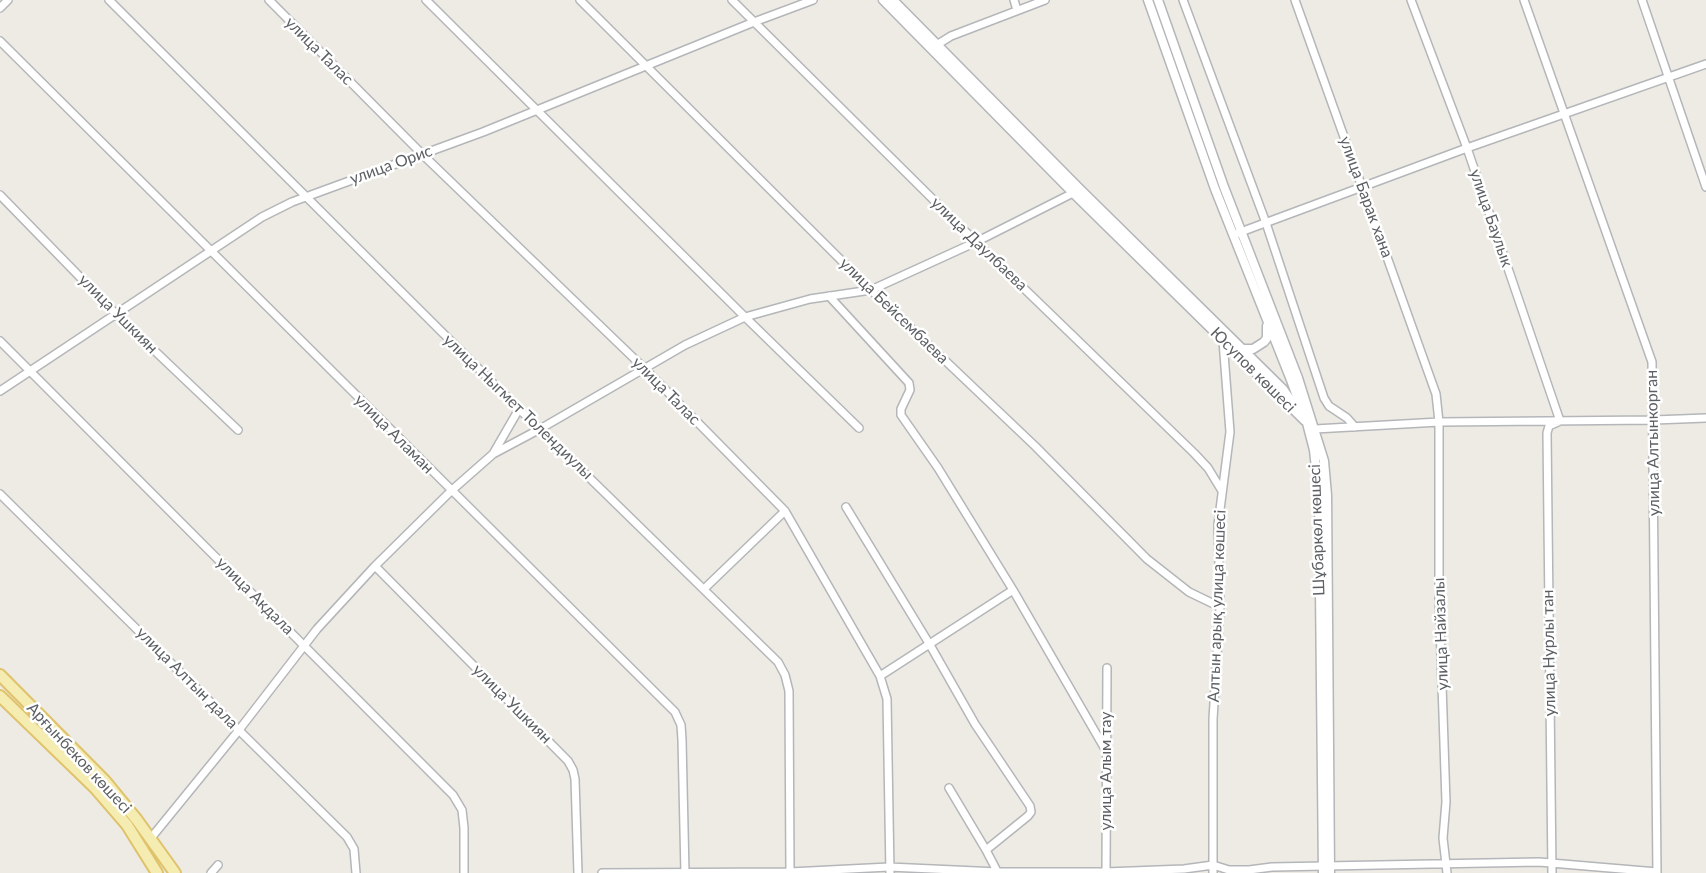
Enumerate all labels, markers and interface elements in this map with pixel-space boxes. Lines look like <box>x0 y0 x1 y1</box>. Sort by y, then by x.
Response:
street label: улица Талас <box>281 13 357 89</box>
street label: улица Барак хана <box>1335 134 1397 260</box>
street label: улица Орис <box>347 141 435 189</box>
street label: улица Баулык <box>1465 167 1517 269</box>
street label: улица Даулбаева <box>927 193 1031 295</box>
street label: улица Бейсембаева <box>835 254 953 368</box>
street label: улица Ушкиян <box>74 270 162 358</box>
street label: Юсупов көшесі <box>1206 323 1300 417</box>
street label: улица Ныгмет Толендиулы <box>439 330 597 484</box>
street label: улица Талас <box>628 353 704 429</box>
street label: улица Алтынкорган <box>1642 370 1664 516</box>
street label: улица Аламан <box>350 390 438 478</box>
street label: Шұбаркөл көшесі <box>1305 464 1329 596</box>
street label: Алтын арық улица көшесі <box>1204 509 1230 703</box>
street label: улица Акдала <box>212 553 298 639</box>
street label: улица Найзалы <box>1429 577 1453 691</box>
street label: улица Нурлы тан <box>1538 589 1560 717</box>
street label: улица Алтын дала <box>132 623 242 733</box>
street label: улица Ушкиян <box>468 660 556 748</box>
street label: Арғынбеков көшесі <box>23 699 135 817</box>
street label: улица Алым тау <box>1096 711 1116 831</box>

